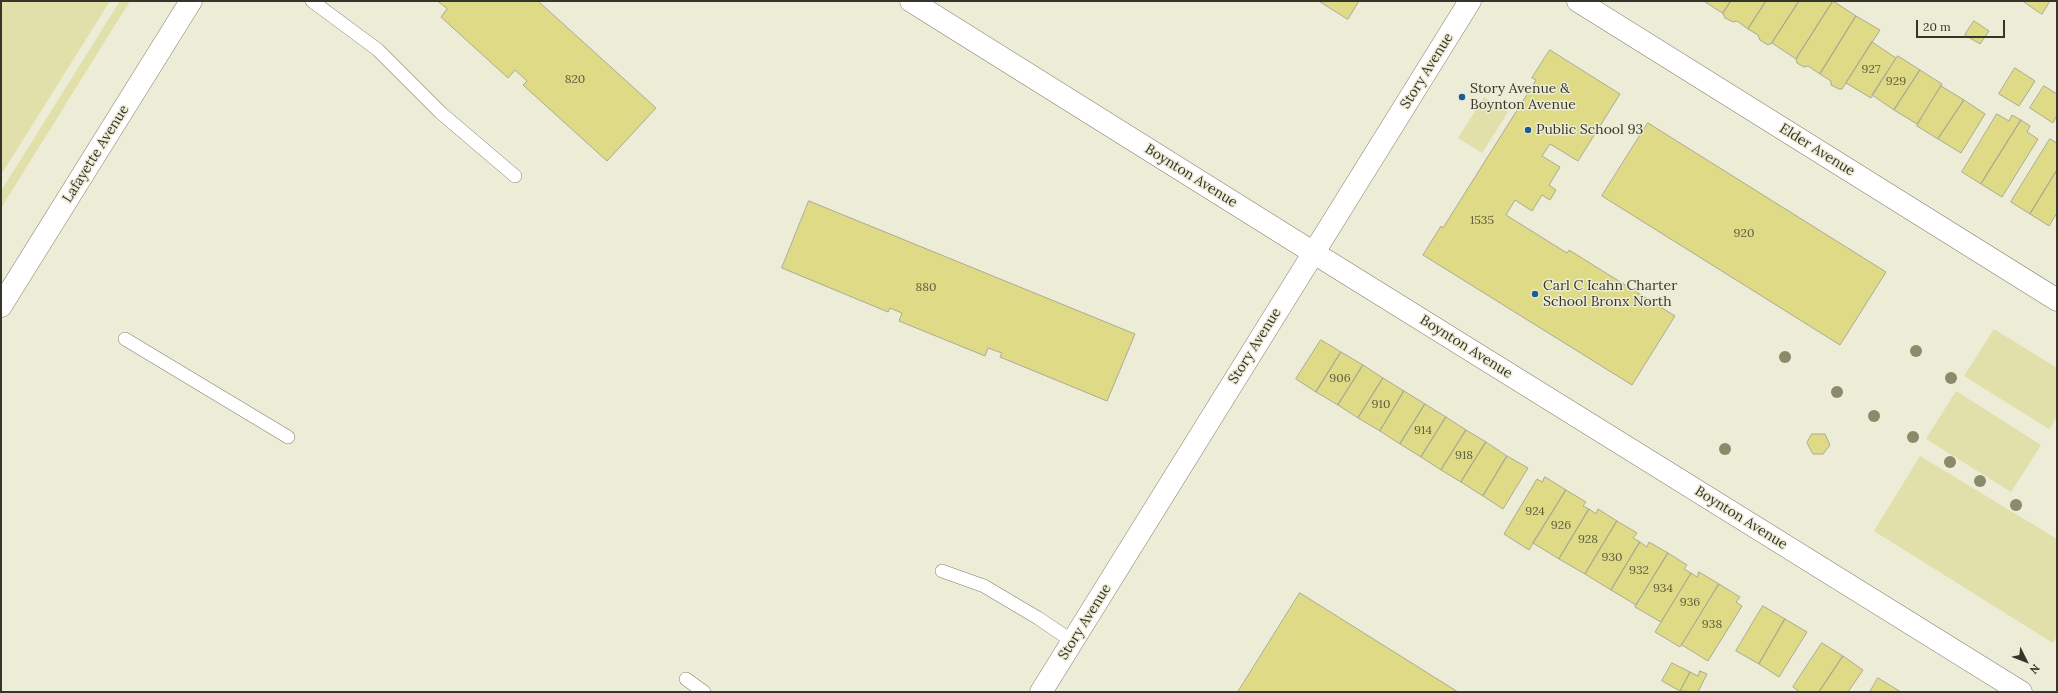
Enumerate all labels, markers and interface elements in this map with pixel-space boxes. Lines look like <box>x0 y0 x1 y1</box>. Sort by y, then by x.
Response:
scale bar <box>1918 12 2007 38</box>
text: 20 m <box>1923 19 1951 34</box>
street label: Story Avenue <box>1397 30 1457 112</box>
house number: 927 <box>1862 63 1880 77</box>
house number: 820 <box>565 73 585 87</box>
house number: 929 <box>1886 75 1906 89</box>
place label: Story Avenue & Boynton Avenue <box>1470 81 1576 114</box>
marker: Story Avenue & Boynton Avenue <box>1457 92 1467 102</box>
street label: Lafayette Avenue <box>59 102 133 206</box>
street label: Elder Avenue <box>1776 120 1858 180</box>
place label: Public School 93 <box>1536 122 1643 138</box>
marker: Public School 93 <box>1523 125 1533 135</box>
street label: Boynton Avenue <box>1142 141 1240 211</box>
house number: 1535 <box>1470 214 1494 228</box>
house number: 920 <box>1734 227 1754 241</box>
place label: Carl C Icahn Charter School Bronx North <box>1543 278 1677 310</box>
house number: 880 <box>916 281 936 295</box>
marker: Carl C Icahn Charter School Bronx North <box>1530 289 1540 299</box>
street label: Story Avenue <box>1225 305 1285 387</box>
street label: Boynton Avenue <box>1417 312 1515 382</box>
house number: 906 <box>1329 372 1351 386</box>
house number: 910 <box>1372 398 1390 412</box>
house number: 914 <box>1414 424 1432 438</box>
house number: 918 <box>1455 449 1473 463</box>
street label: Boynton Avenue <box>1692 483 1790 553</box>
house number: 924 <box>1525 505 1545 519</box>
house number: 926 <box>1551 519 1571 533</box>
house number: 928 <box>1578 533 1598 547</box>
house number: 930 <box>1601 551 1623 565</box>
house number: 932 <box>1629 564 1649 578</box>
street label: Story Avenue <box>1055 581 1115 663</box>
house number: 934 <box>1653 582 1673 596</box>
house number: 936 <box>1680 596 1700 610</box>
house number: 938 <box>1702 618 1722 632</box>
north arrow <box>2006 641 2046 681</box>
text: N <box>2027 661 2043 677</box>

